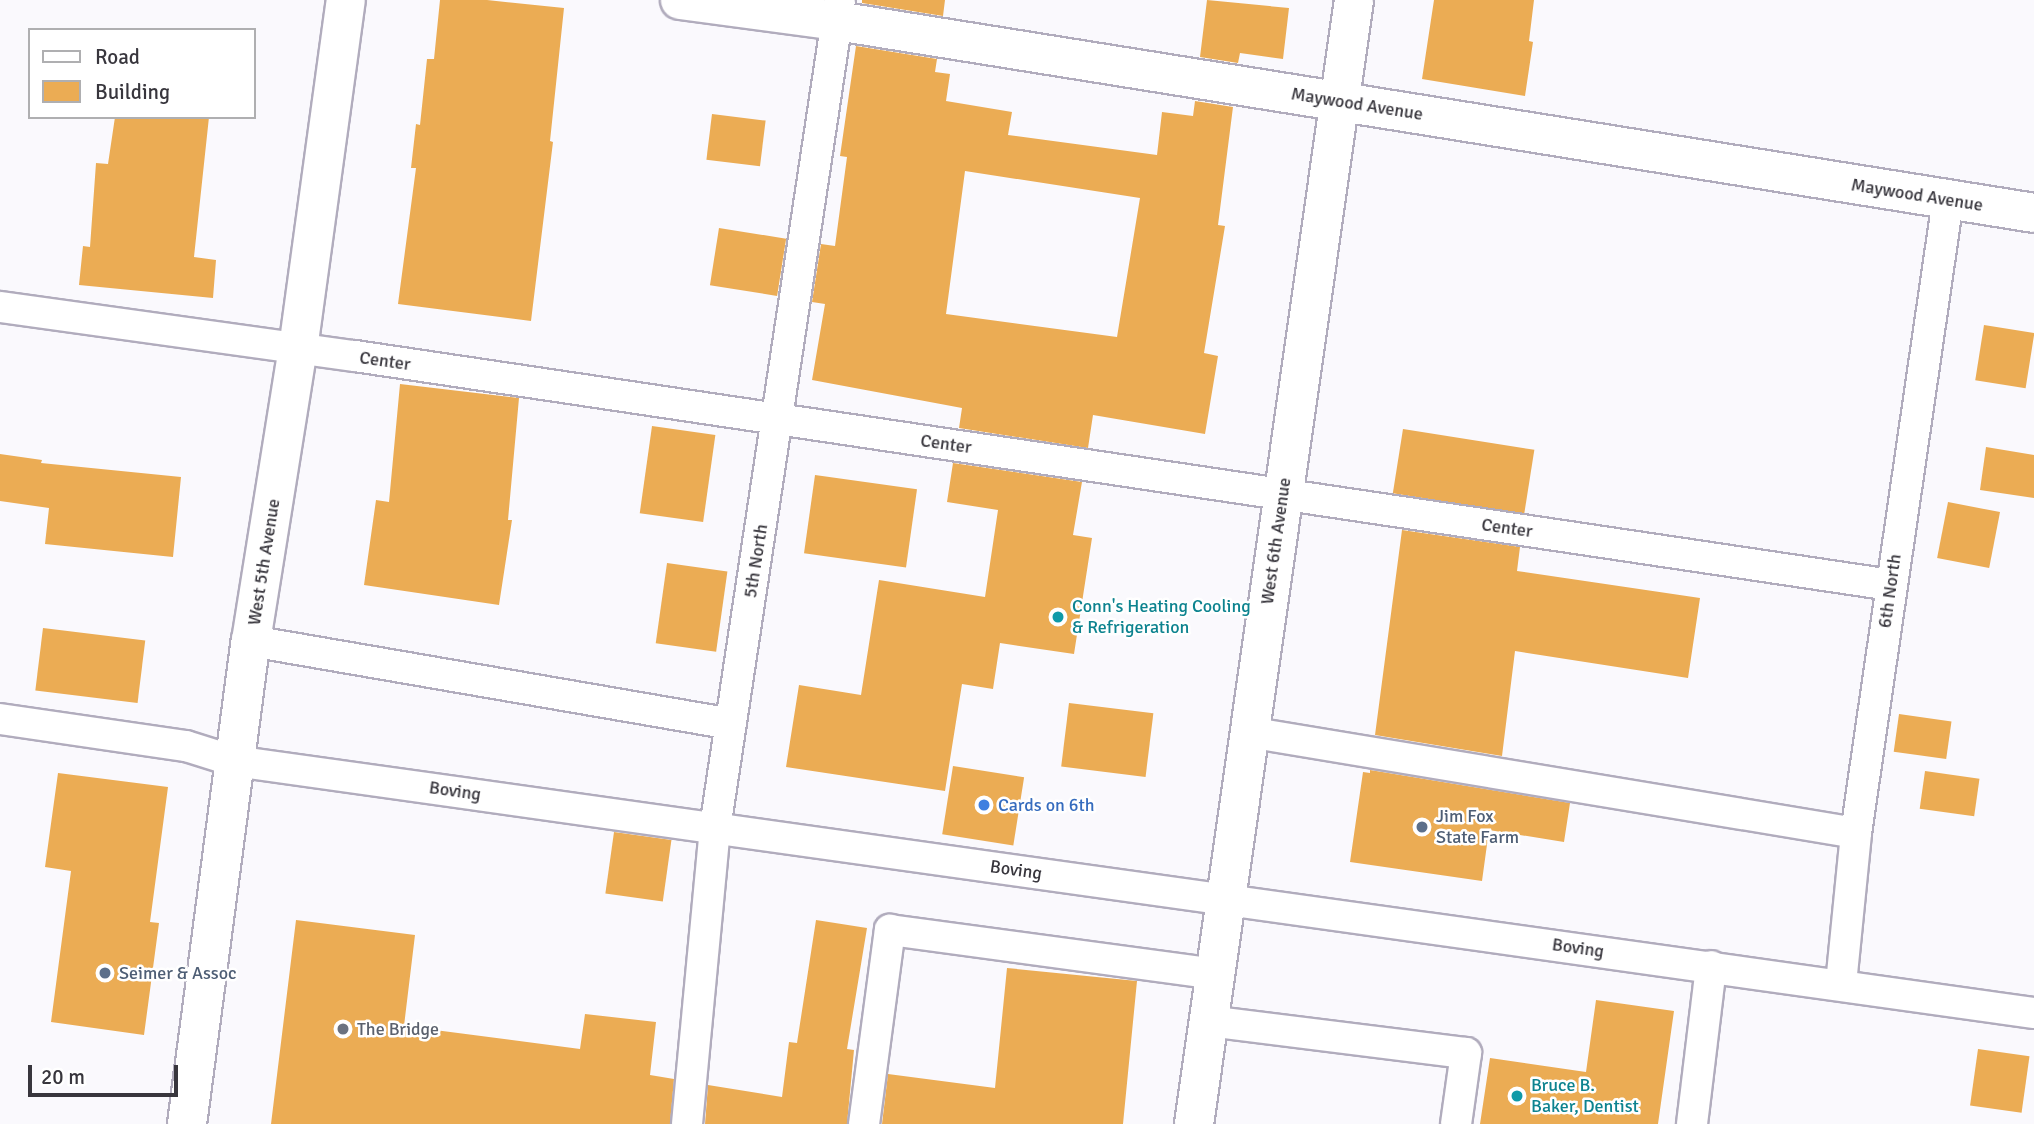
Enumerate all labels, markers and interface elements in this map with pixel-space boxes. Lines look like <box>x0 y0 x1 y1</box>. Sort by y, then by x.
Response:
legend <box>28 28 256 119</box>
text: Road <box>95 44 140 70</box>
text: Building <box>95 79 170 105</box>
street label: Maywood Avenue <box>1290 83 1424 125</box>
street label: Maywood Avenue <box>1850 174 1984 216</box>
street label: Center <box>358 347 412 375</box>
street label: Center <box>919 430 973 458</box>
street label: West 6th Avenue <box>1256 476 1296 606</box>
street label: West 5th Avenue <box>243 497 285 627</box>
street label: Center <box>1480 514 1534 542</box>
street label: 5th North <box>740 523 772 599</box>
street label: 6th North <box>1874 553 1906 629</box>
place label: Conn's Heating Cooling & Refrigeration <box>1072 596 1251 638</box>
marker: Conn's Heating Cooling & Refrigeration <box>1050 609 1066 625</box>
street label: Boving <box>428 777 482 805</box>
place label: Cards on 6th <box>998 794 1095 816</box>
marker: Cards on 6th <box>976 797 992 813</box>
place label: Jim Fox State Farm <box>1436 806 1519 848</box>
marker: Jim Fox State Farm <box>1414 819 1430 835</box>
street label: Boving <box>989 856 1043 884</box>
street label: Boving <box>1551 934 1605 962</box>
place label: Seimer & Assoc <box>119 962 237 984</box>
marker: Seimer & Assoc <box>97 965 113 981</box>
place label: The Bridge <box>357 1018 439 1040</box>
marker: The Bridge <box>335 1021 351 1037</box>
scale bar <box>32 1050 182 1094</box>
text: 20 m <box>41 1064 85 1090</box>
place label: Bruce B. Baker, Dentist <box>1531 1075 1639 1118</box>
marker: Bruce B. Baker, Dentist <box>1509 1088 1525 1104</box>

